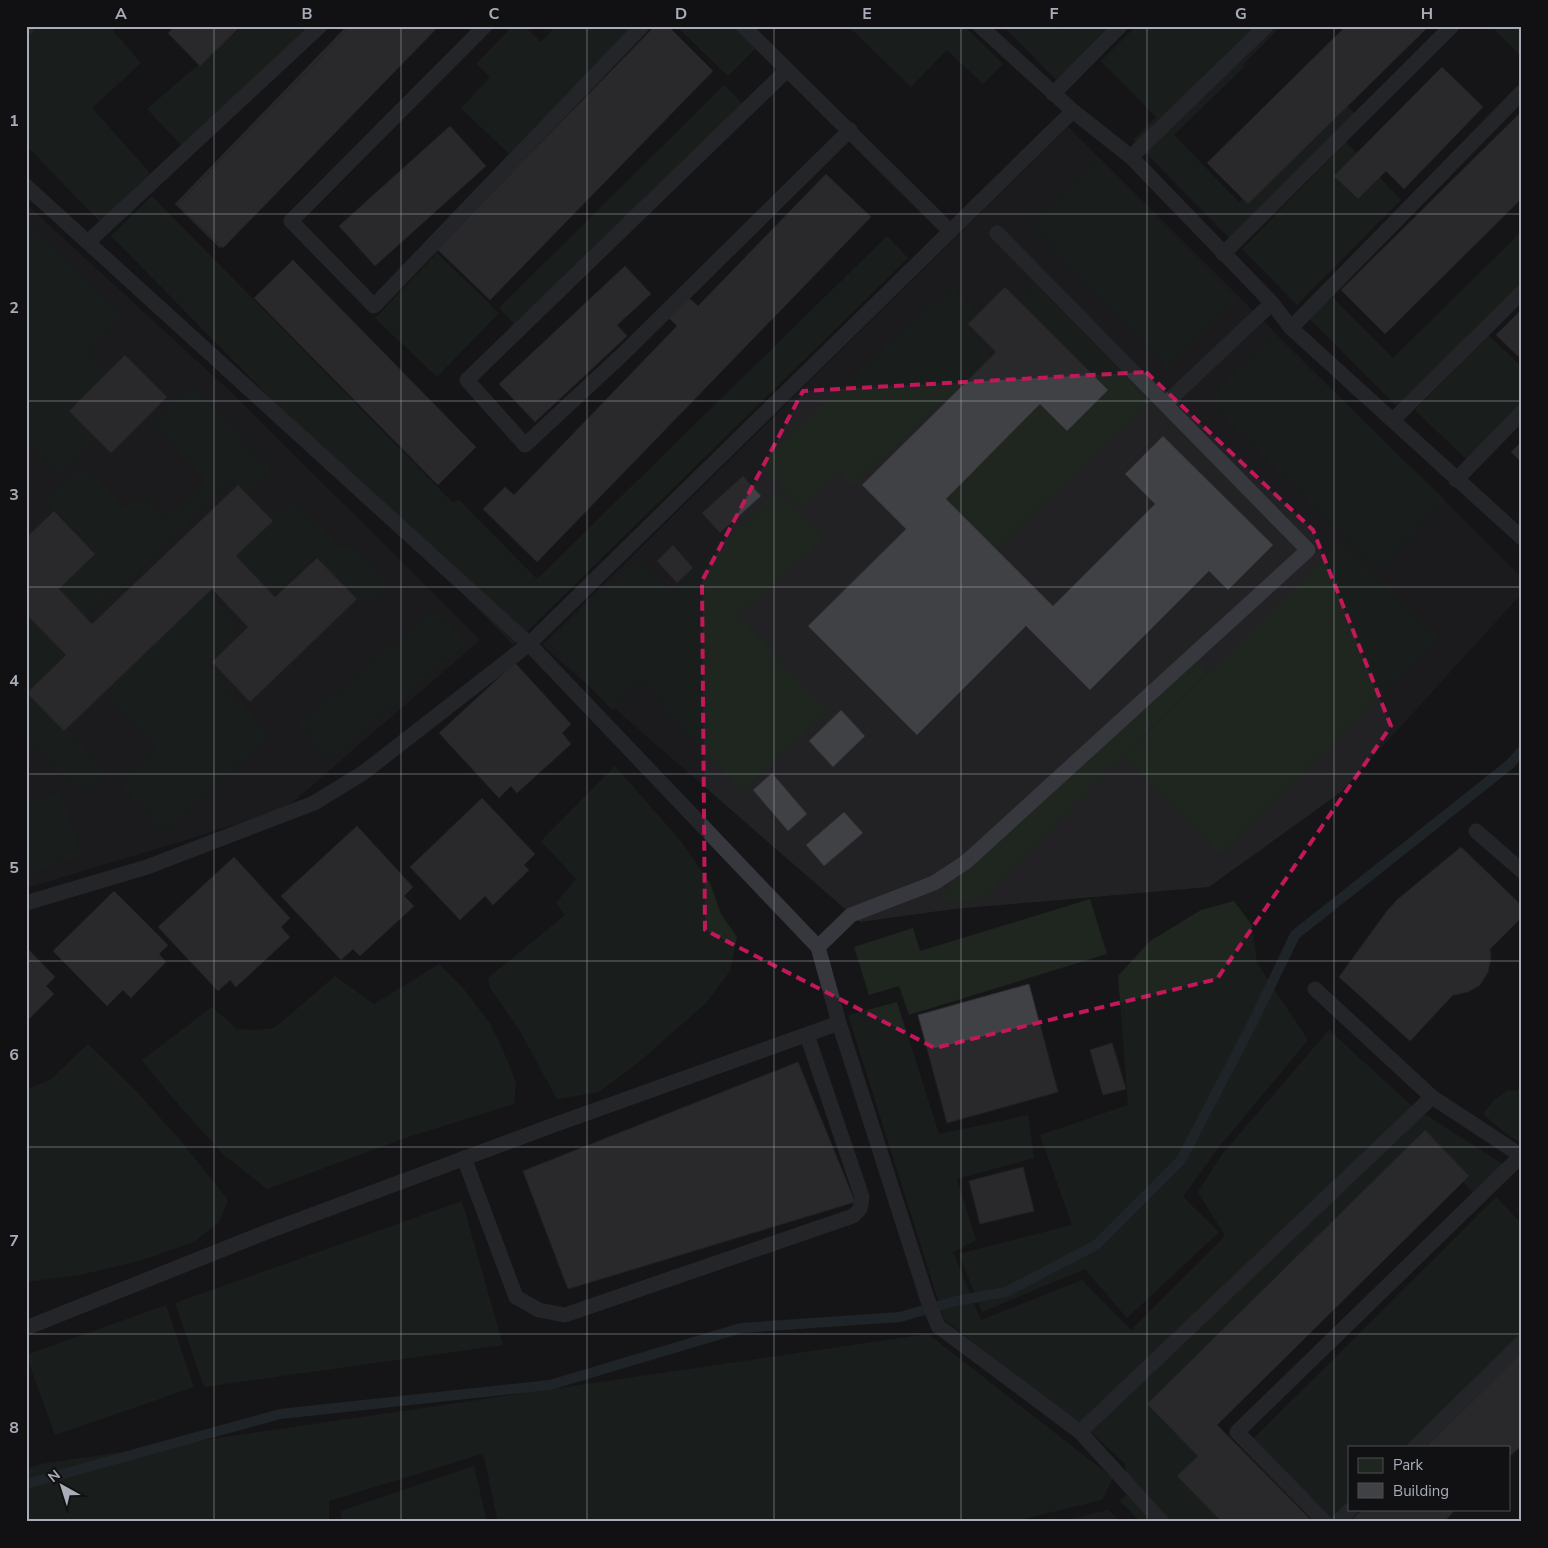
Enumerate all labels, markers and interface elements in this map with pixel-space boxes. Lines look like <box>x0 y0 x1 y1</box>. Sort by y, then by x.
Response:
text: A <box>115 3 127 25</box>
text: B <box>301 3 313 25</box>
text: C <box>489 3 500 25</box>
text: D <box>675 3 687 25</box>
text: E <box>862 3 872 25</box>
text: F <box>1050 3 1059 25</box>
text: G <box>1235 3 1247 25</box>
text: H <box>1421 3 1433 25</box>
text: 1 <box>9 110 19 132</box>
text: 2 <box>9 297 19 319</box>
text: 3 <box>9 484 19 506</box>
text: 4 <box>9 670 19 692</box>
text: 5 <box>9 857 19 879</box>
text: 6 <box>9 1044 19 1066</box>
text: 7 <box>9 1230 19 1252</box>
text: 8 <box>9 1417 19 1439</box>
legend <box>1348 1446 1510 1510</box>
text: Park <box>1393 1455 1423 1475</box>
north arrow <box>38 1460 88 1510</box>
text: N <box>44 1466 64 1487</box>
text: Building <box>1393 1481 1449 1501</box>

